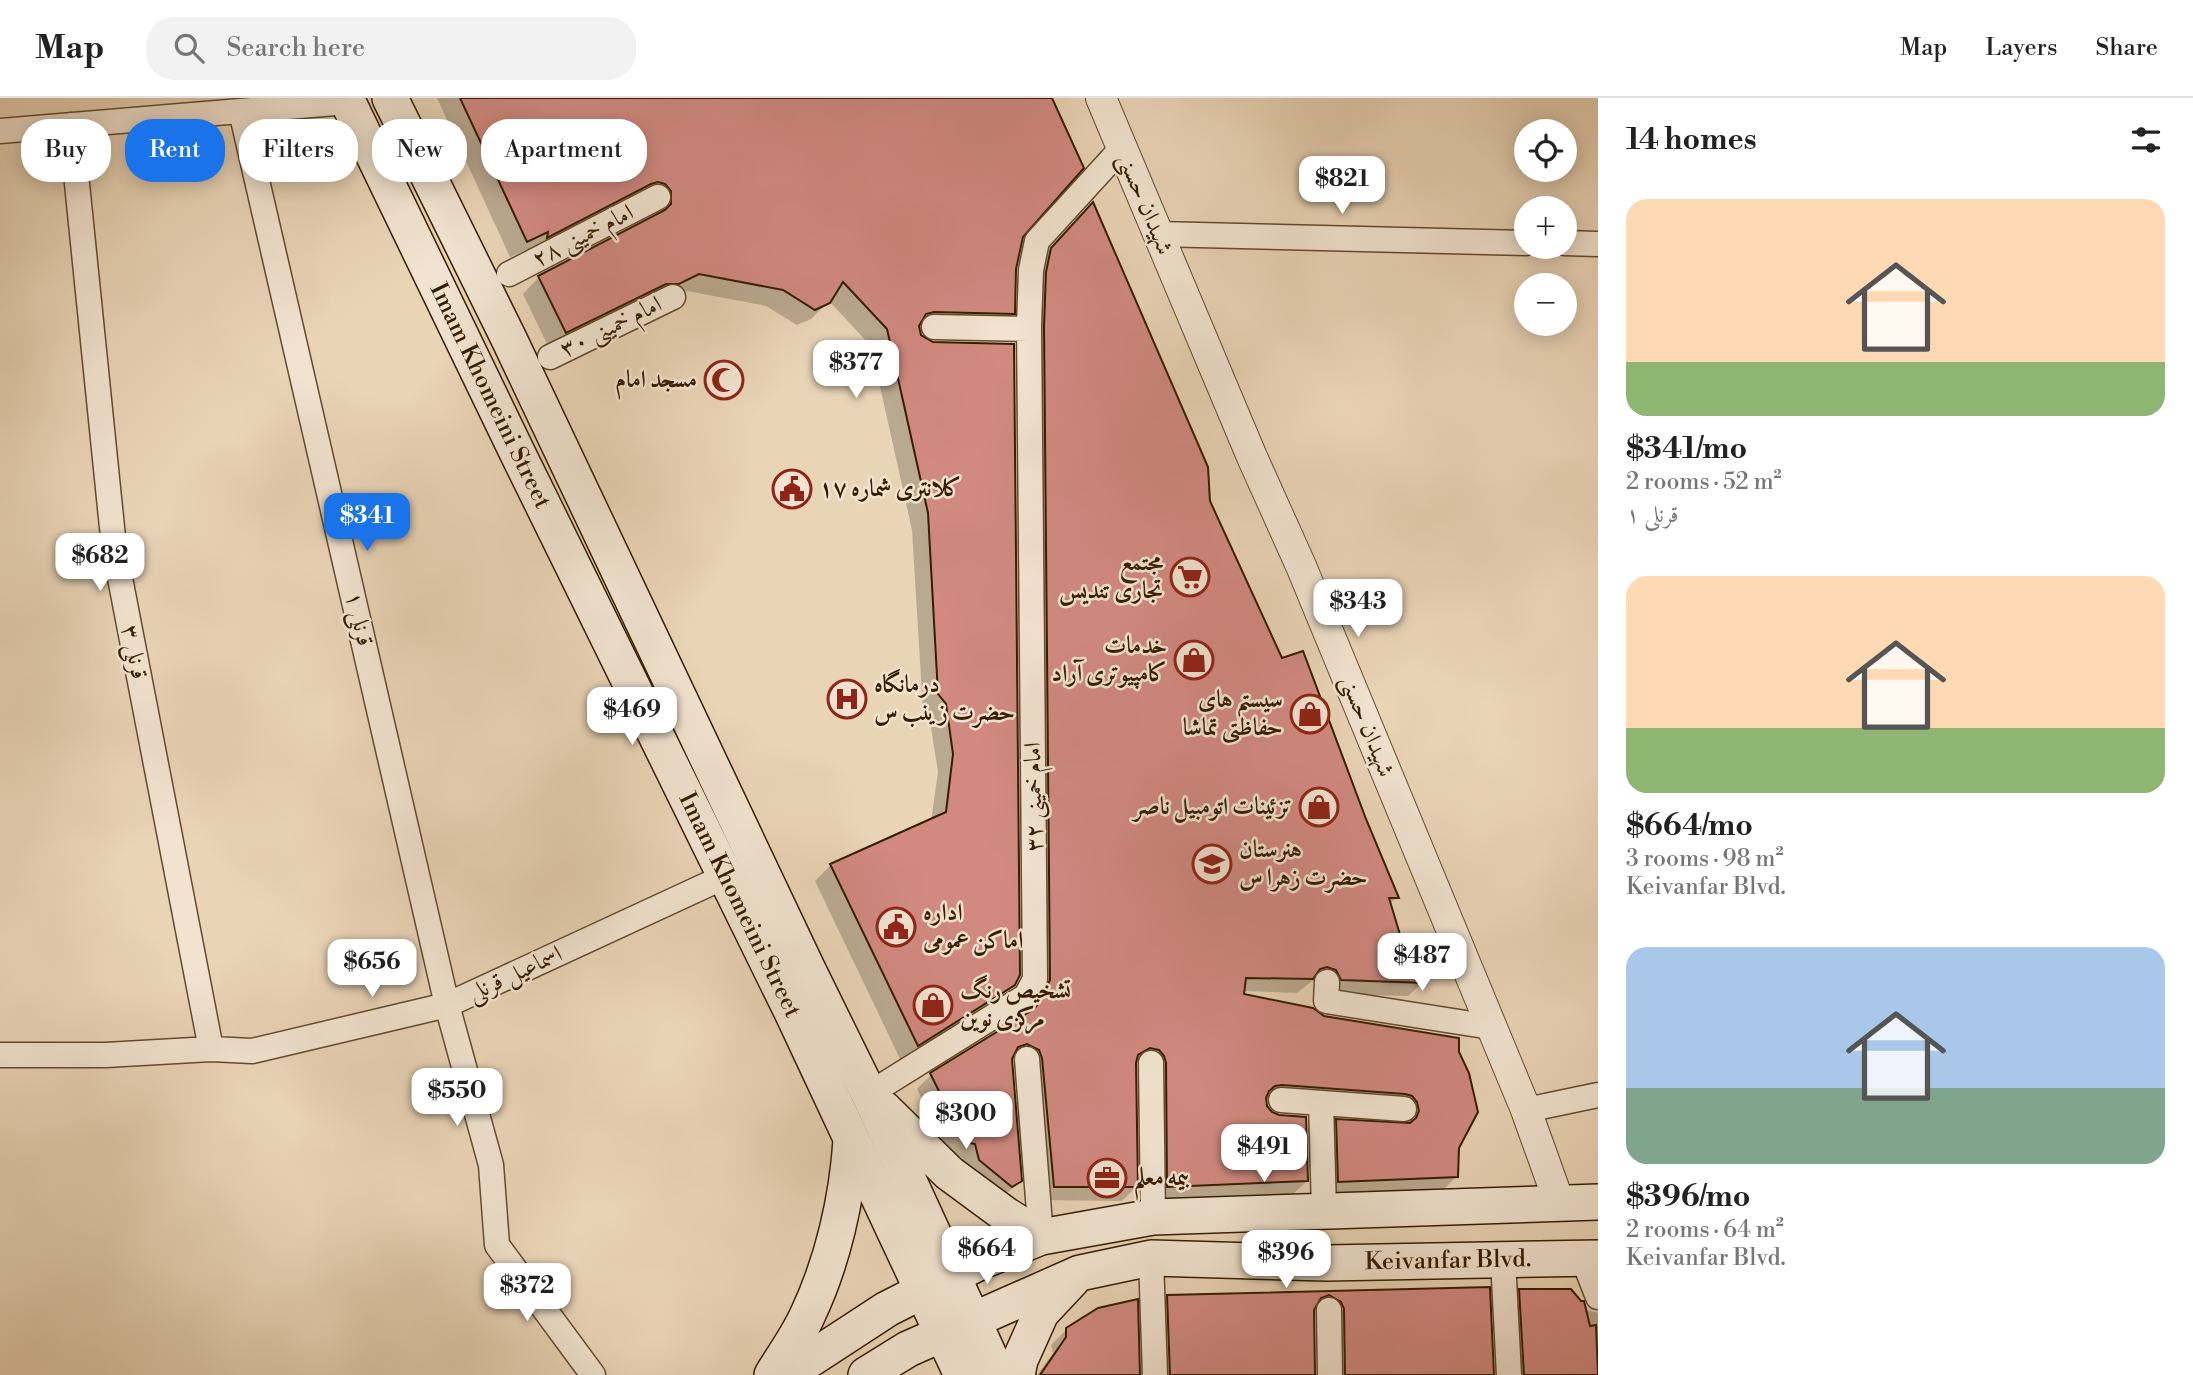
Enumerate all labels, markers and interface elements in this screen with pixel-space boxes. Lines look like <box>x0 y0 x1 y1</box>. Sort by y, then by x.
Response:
search box <box>146 17 636 80</box>
text: Map <box>35 28 104 69</box>
icon: search <box>170 29 208 67</box>
text: Search here <box>226 32 365 64</box>
text: Map <box>1900 33 1947 63</box>
text: Layers <box>1985 33 2057 63</box>
text: Share <box>2095 33 2158 63</box>
chip: Buy <box>21 119 111 182</box>
chip: Rent <box>125 119 225 182</box>
chip: Filters <box>239 119 358 182</box>
chip: New <box>372 119 467 182</box>
chip: Apartment <box>481 119 647 182</box>
map controls <box>1514 119 1577 336</box>
button: locate <box>1514 119 1577 182</box>
text: 14 homes <box>1626 121 1757 159</box>
icon: filters <box>2127 121 2165 159</box>
street label: شهیدان حسنی <box>1109 149 1180 260</box>
pin: $821 <box>1301 156 1383 216</box>
text: $821 <box>1315 165 1369 193</box>
button: + <box>1514 196 1577 259</box>
street label: امام خمینی ۲۸ <box>527 198 641 279</box>
icon: home <box>1833 244 1959 370</box>
button: − <box>1514 273 1577 336</box>
street label: Imam Khomeini Street <box>423 278 558 514</box>
street label: امام خمینی ۳۰ <box>555 289 669 369</box>
pin: $377 <box>815 341 897 400</box>
text: $377 <box>829 349 883 377</box>
mosque icon: مسجد امام <box>703 359 745 401</box>
place label: مسجد امام <box>615 365 697 400</box>
text: $341/mo <box>1626 430 1747 468</box>
public building icon: کلانتری شماره ۱۷ <box>771 468 813 510</box>
text: 2 rooms · 52 m² <box>1626 468 1782 496</box>
place label: کلانتری شماره ۱۷ <box>819 474 962 504</box>
pin: $341 <box>326 494 408 553</box>
text: قرنلی ۱ <box>1626 501 1679 529</box>
text: $341 <box>340 502 394 530</box>
pin: $682 <box>59 533 141 593</box>
text: $682 <box>71 542 129 570</box>
place label: مجتمع تجاری تندیس <box>1059 548 1163 606</box>
supermarket icon: مجتمع تجاری تندیس <box>1169 556 1211 598</box>
pin: $343 <box>1317 580 1399 639</box>
text: $343 <box>1329 588 1387 616</box>
street label: قرنلی ۱ <box>337 589 380 649</box>
street label: قرنلی ۳ <box>113 622 154 682</box>
icon: home <box>1833 622 1959 748</box>
place label: خدمات کامپیوتری آراد <box>1051 631 1167 689</box>
shop icon: خدمات کامپیوتری آراد <box>1173 639 1215 681</box>
place label: درمانگاه حضرت زینب س <box>874 668 1015 728</box>
street label: شهیدان حسنی <box>1332 671 1401 782</box>
hospital icon: درمانگاه حضرت زینب س <box>826 678 868 720</box>
place label: سیستم های حفاظتی تماشا <box>1183 685 1283 744</box>
pin: $469 <box>591 688 673 747</box>
shop icon: سیستم های حفاظتی تماشا <box>1289 693 1331 735</box>
text: $469 <box>603 696 661 724</box>
street label: امام خمینی ۳۲ <box>1018 742 1055 852</box>
shop icon: تزئینات اتومبیل ناصر <box>1298 786 1340 828</box>
street label: Imam Khomeini Street <box>672 788 808 1023</box>
place label: تزئینات اتومبیل ناصر <box>1131 792 1292 823</box>
text: $664/mo <box>1626 807 1753 845</box>
place label: هنرستان حضرت زهرا س <box>1239 835 1368 893</box>
school or university icon: هنرستان حضرت زهرا س <box>1191 843 1233 885</box>
text: 3 rooms · 98 m² <box>1626 845 1783 873</box>
text: Keivanfar Blvd. <box>1626 873 1786 901</box>
place label: اداره اماکن عمومی <box>922 898 1023 956</box>
public building icon: اداره اماکن عمومی <box>875 906 917 948</box>
pin: $487 <box>1381 934 1463 993</box>
street label: اسماعیل قرنلی <box>463 939 568 1010</box>
pin: $656 <box>331 940 413 999</box>
text: $487 <box>1394 942 1450 970</box>
text: $656 <box>344 948 400 976</box>
place label: تشخیص رنگ مرکزی نوین <box>960 974 1071 1035</box>
shop icon: تشخیص رنگ مرکزی نوین <box>912 984 954 1026</box>
icon: home <box>1833 993 1959 1119</box>
pin: $550 <box>416 1068 498 1128</box>
text: $550 <box>428 1077 486 1105</box>
pin: $300 <box>925 1091 1007 1151</box>
text: $300 <box>936 1100 996 1128</box>
pin: $491 <box>1223 1124 1305 1184</box>
text: $491 <box>1237 1133 1291 1161</box>
office icon: بیمه معلم <box>1086 1157 1128 1199</box>
place label: بیمه معلم <box>1134 1163 1189 1201</box>
text: $396/mo <box>1626 1178 1750 1216</box>
text: 2 rooms · 64 m² <box>1626 1216 1784 1244</box>
pin: $664 <box>946 1226 1028 1286</box>
pin: $396 <box>1245 1230 1327 1290</box>
text: $664 <box>958 1235 1016 1263</box>
text: $396 <box>1258 1239 1314 1267</box>
street label: Keivanfar Blvd. <box>1364 1244 1532 1277</box>
text: Keivanfar Blvd. <box>1626 1244 1786 1272</box>
pin: $372 <box>486 1264 568 1323</box>
text: $372 <box>500 1272 554 1300</box>

